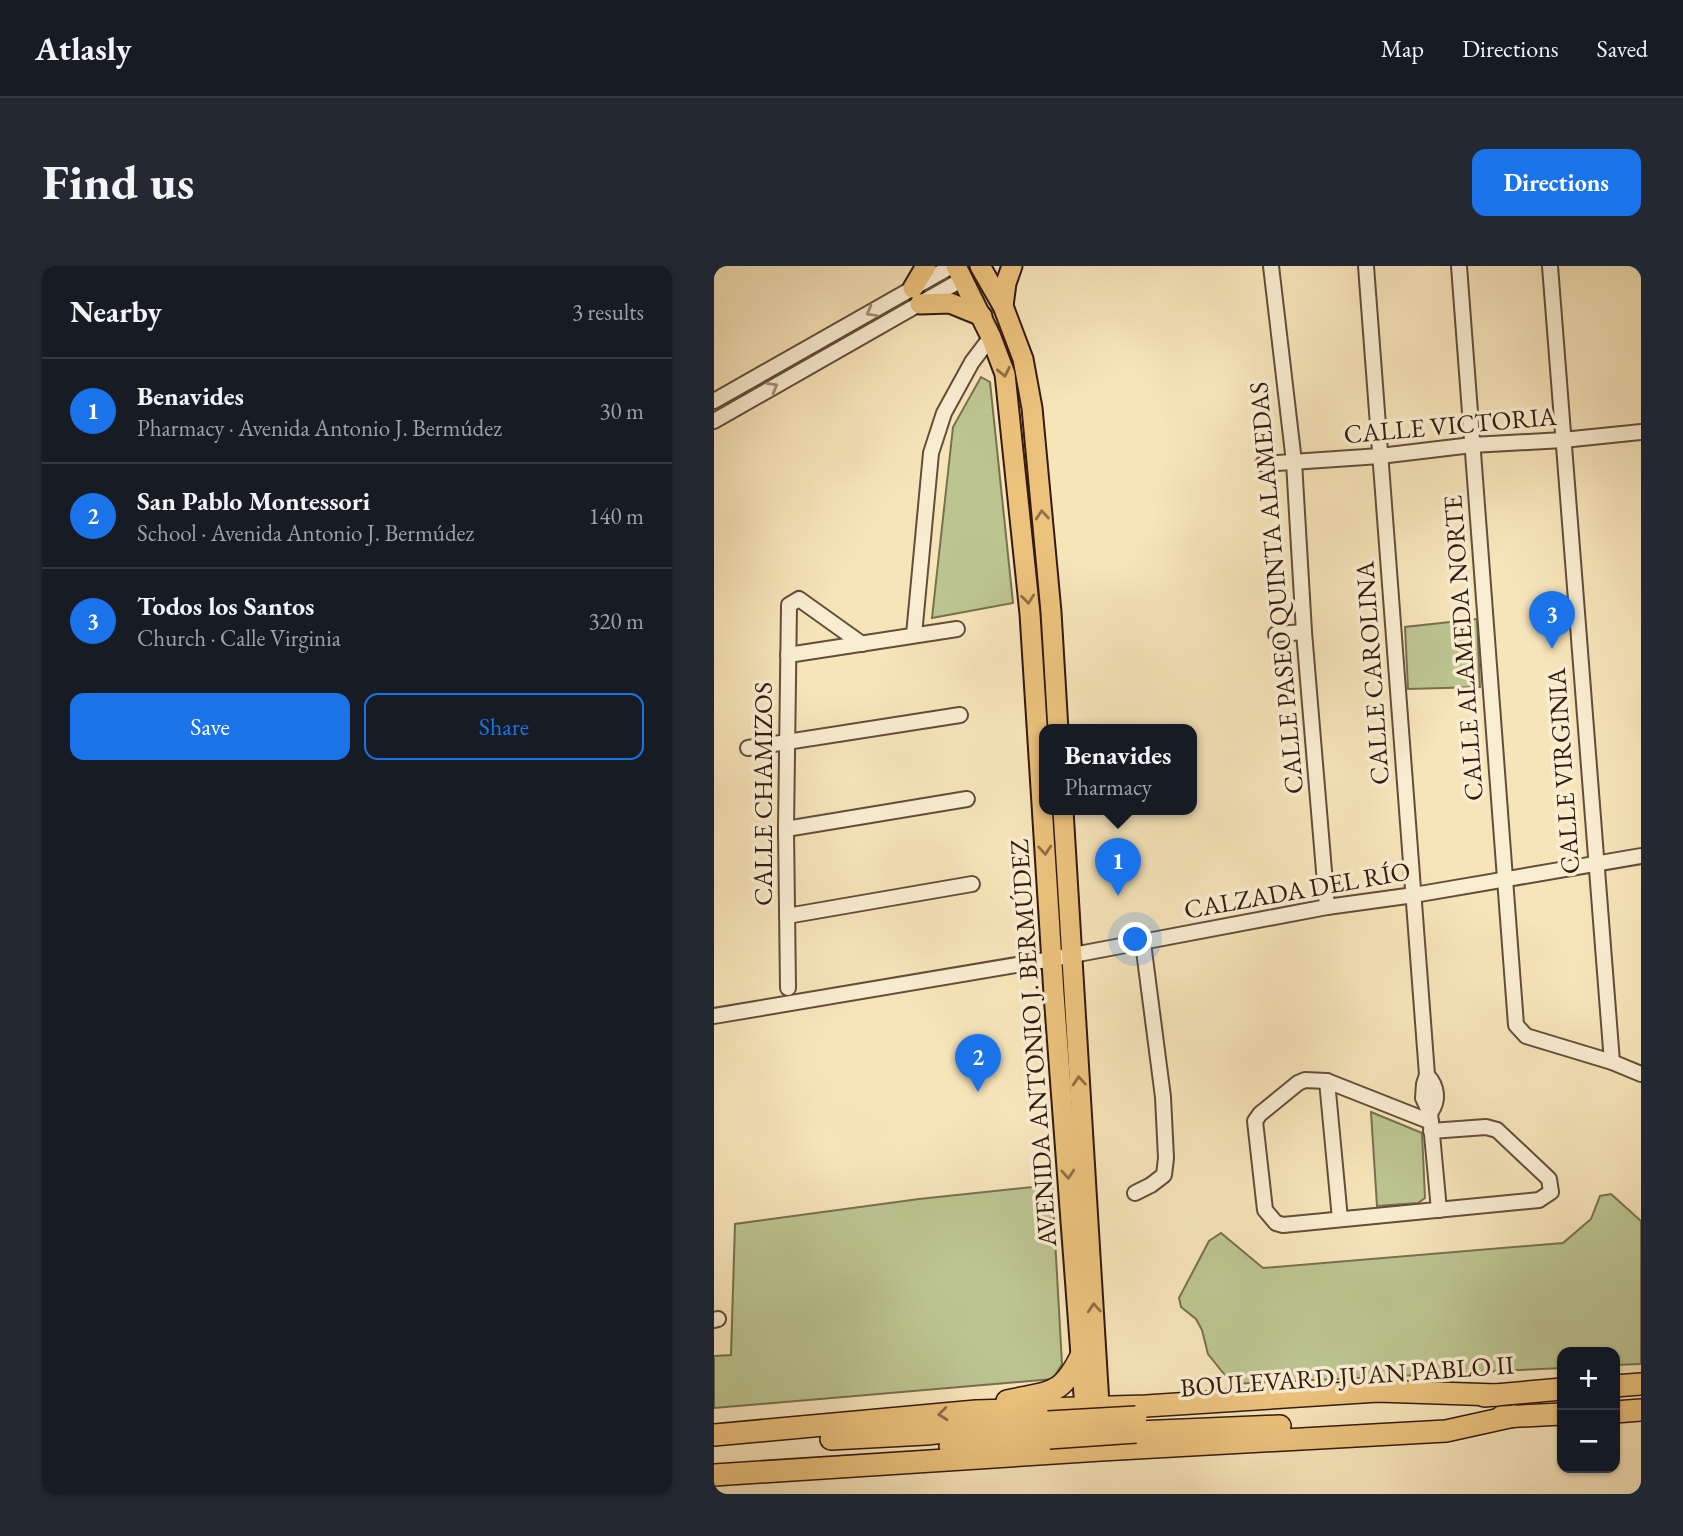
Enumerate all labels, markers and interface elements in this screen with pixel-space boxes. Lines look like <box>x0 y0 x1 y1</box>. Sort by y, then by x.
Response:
text: Atlasly <box>35 27 132 70</box>
text: Map <box>1381 33 1424 64</box>
text: Directions <box>1462 33 1559 64</box>
text: Saved <box>1597 33 1648 64</box>
button: Directions <box>1472 149 1641 216</box>
text: Find us <box>42 150 194 214</box>
text: Nearby <box>70 292 162 331</box>
text: 3 results <box>572 297 644 327</box>
one-way arrow <box>866 304 879 317</box>
one-way arrow <box>995 366 1010 378</box>
text: Benavides <box>137 379 244 413</box>
street label: CALLE PASEO QUINTA ALAMEDAS <box>1241 381 1311 795</box>
one-way arrow <box>766 382 779 395</box>
text: 1 <box>87 396 99 426</box>
text: 30 m <box>599 396 644 426</box>
street label: CALLE VICTORIA <box>1342 399 1559 451</box>
text: Pharmacy · Avenida Antonio J. Bermúdez <box>137 413 502 443</box>
text: San Pablo Montessori <box>137 484 370 518</box>
street label: CALLE ALAMEDA NORTE <box>1435 494 1491 802</box>
text: 2 <box>87 501 99 531</box>
text: 140 m <box>588 501 644 531</box>
one-way arrow <box>1035 509 1050 520</box>
text: School · Avenida Antonio J. Bermúdez <box>137 518 474 548</box>
street label: CALLE CAROLINA <box>1347 559 1397 786</box>
text: Todos los Santos <box>137 589 314 623</box>
pin: 3 <box>1529 591 1575 649</box>
one-way arrow <box>1020 593 1035 604</box>
text: 3 <box>87 606 99 636</box>
text: 320 m <box>588 606 644 636</box>
text: Church · Calle Virginia <box>137 623 341 653</box>
street label: CALLE VIRGINIA <box>1539 666 1587 875</box>
street label: CALLE CHAMIZOS <box>746 682 780 906</box>
button: Save <box>70 693 350 760</box>
button: Share <box>364 693 644 760</box>
popup <box>1039 724 1197 815</box>
text: Benavides <box>1065 738 1171 772</box>
text: Pharmacy <box>1065 772 1152 802</box>
street label: AVENIDA ANTONIO J. BERMÚDEZ <box>1002 838 1064 1249</box>
pin: 1 <box>1095 838 1141 896</box>
one-way arrow <box>1037 845 1052 856</box>
street label: CALZADA DEL RÍO <box>1181 853 1413 927</box>
your location <box>1118 922 1152 956</box>
pin: 2 <box>955 1034 1001 1092</box>
one-way arrow <box>1072 1076 1087 1087</box>
one-way arrow <box>1060 1169 1075 1180</box>
one-way arrow <box>1087 1303 1102 1314</box>
street label: BOULEVARD JUAN PABLO II <box>1179 1347 1515 1405</box>
map controls <box>1557 1347 1620 1473</box>
button: + <box>1557 1347 1620 1410</box>
one-way arrow <box>937 1407 949 1422</box>
button: − <box>1557 1410 1620 1473</box>

